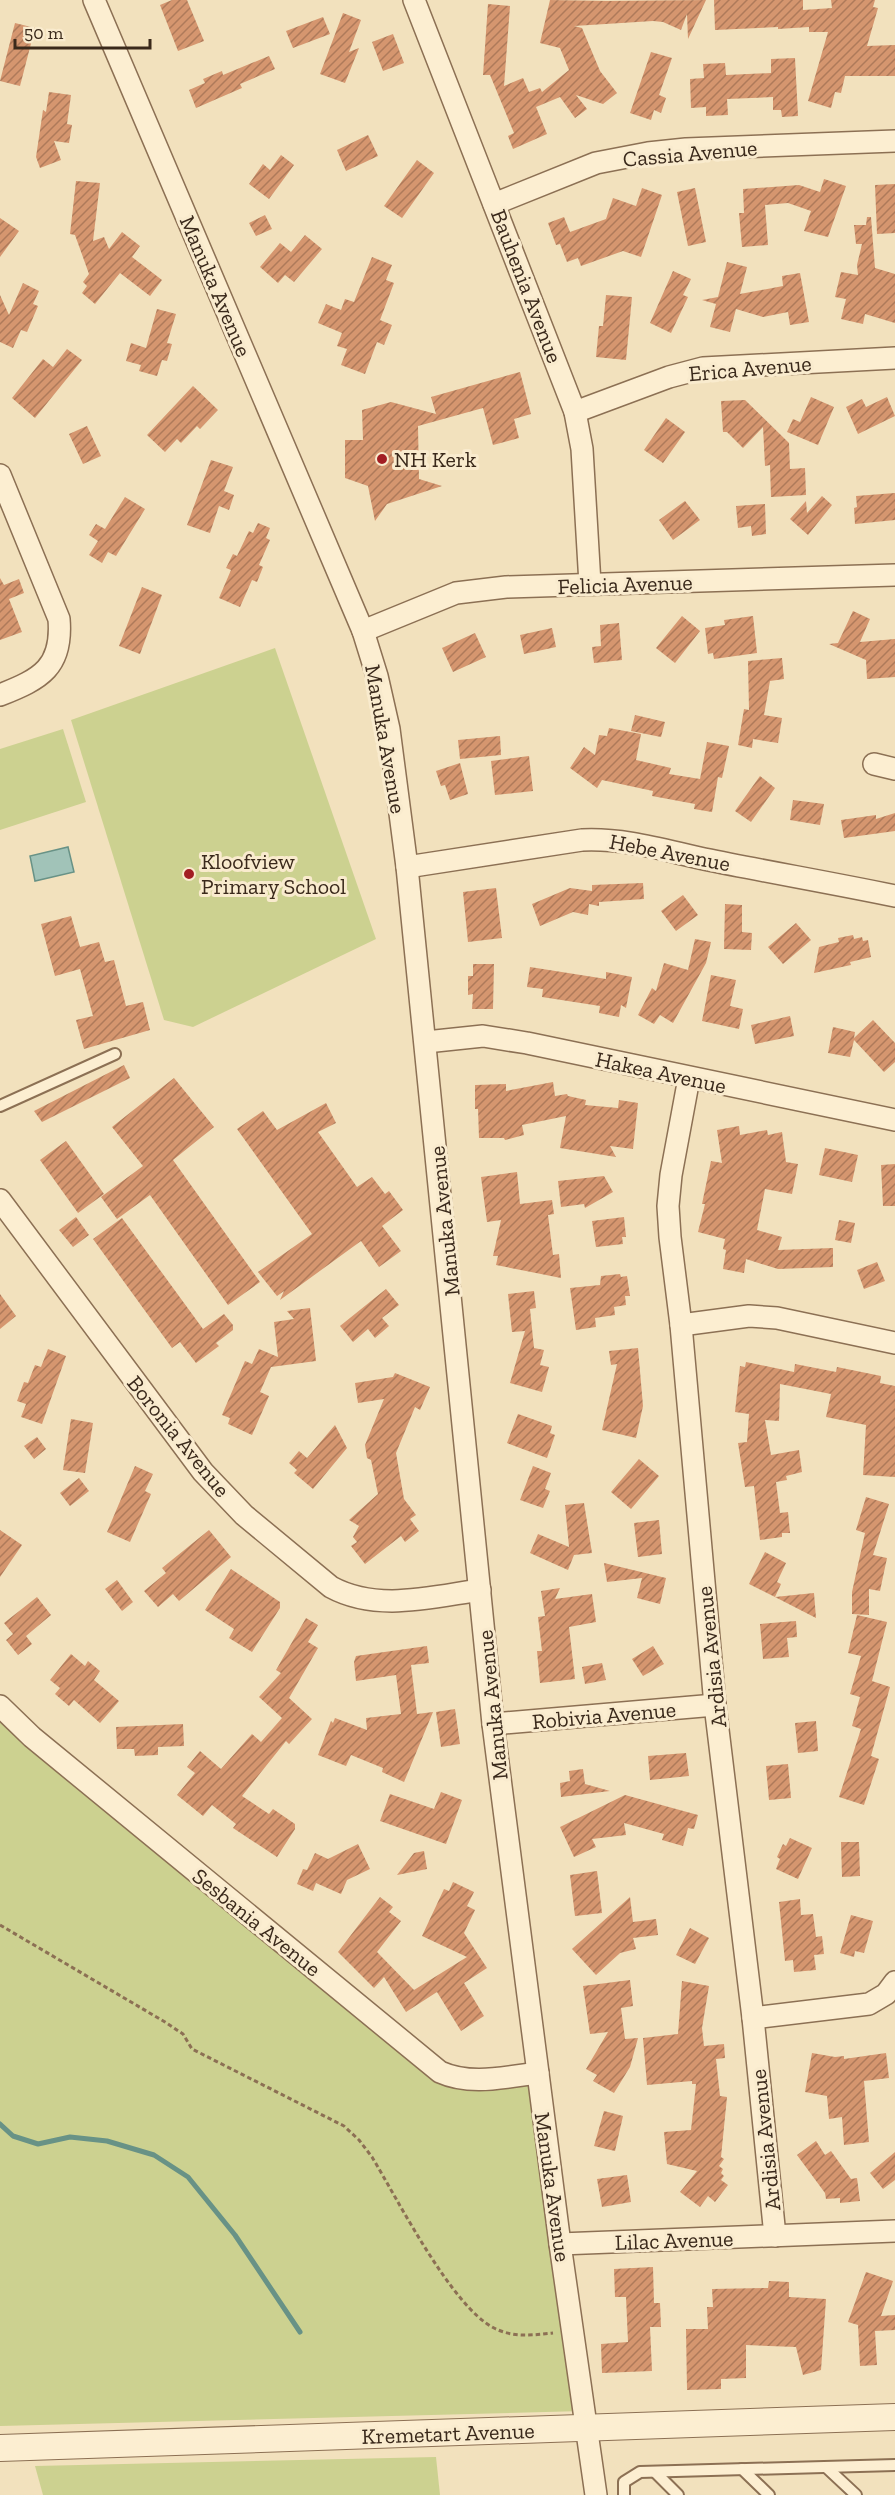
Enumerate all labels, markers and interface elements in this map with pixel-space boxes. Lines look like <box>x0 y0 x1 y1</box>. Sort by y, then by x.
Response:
scale bar <box>15 12 150 50</box>
text: 50 m <box>24 22 64 44</box>
street label: Cassia Avenue <box>622 134 758 173</box>
street label: Bauhenia Avenue <box>485 206 568 367</box>
street label: Manuka Avenue <box>174 211 257 361</box>
street label: Erica Avenue <box>688 350 813 387</box>
place label: NH Kerk <box>394 446 477 473</box>
marker: NH Kerk <box>375 452 389 466</box>
street label: Felicia Avenue <box>557 569 693 600</box>
street label: Manuka Avenue <box>359 662 412 816</box>
street label: Hebe Avenue <box>607 828 733 877</box>
place label: Kloofview Primary School <box>201 848 346 900</box>
marker: Kloofview Primary School <box>182 867 196 881</box>
street label: Hakea Avenue <box>593 1045 729 1100</box>
street label: Manuka Avenue <box>423 1145 466 1297</box>
street label: Boronia Avenue <box>121 1370 236 1503</box>
street label: Ardisia Avenue <box>691 1585 732 1729</box>
street label: Manuka Avenue <box>471 1629 514 1781</box>
street label: Robivia Avenue <box>531 1696 677 1735</box>
street label: Sesbania Avenue <box>187 1862 326 1982</box>
street label: Ardisia Avenue <box>745 2068 786 2212</box>
street label: Manuka Avenue <box>529 2110 576 2264</box>
street label: Lilac Avenue <box>614 2225 734 2256</box>
street label: Kremetart Avenue <box>361 2417 535 2450</box>

